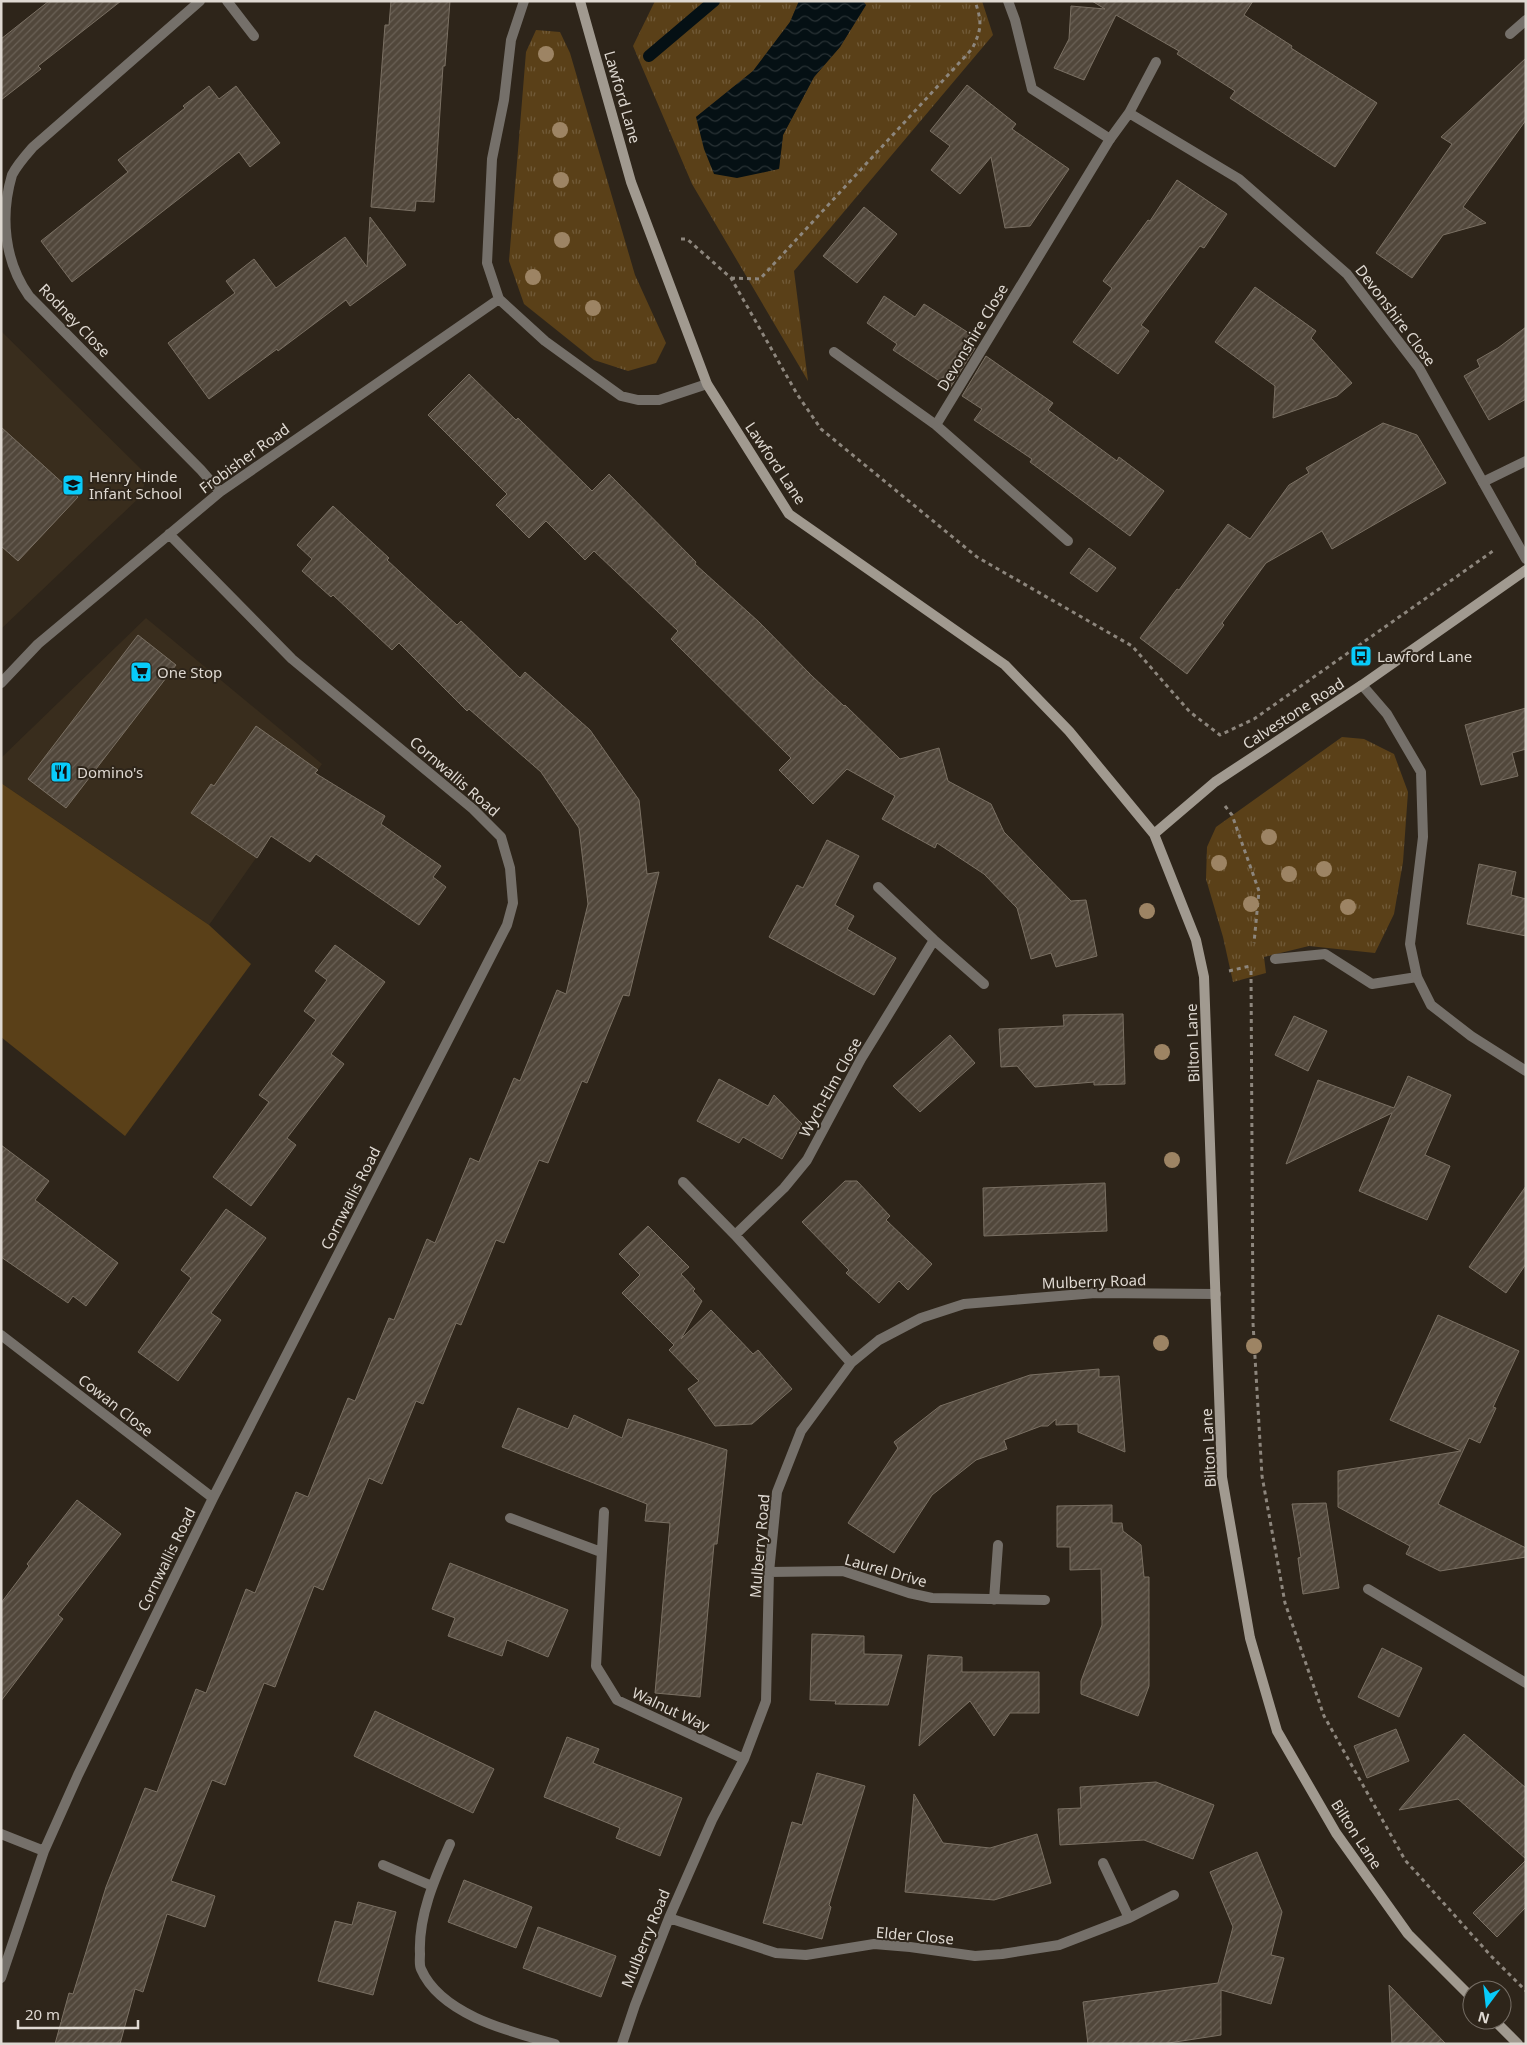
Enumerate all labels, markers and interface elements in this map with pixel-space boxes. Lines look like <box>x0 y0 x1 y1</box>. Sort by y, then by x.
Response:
street label: Lawford Lane <box>600 48 646 146</box>
street label: Devonshire Close <box>1351 260 1441 370</box>
street label: Rodney Close <box>35 279 115 361</box>
street label: Devonshire Close <box>932 280 1012 394</box>
street label: Frobisher Road <box>195 418 293 498</box>
street label: Lawford Lane <box>741 418 811 508</box>
place label: Henry Hinde Infant School <box>89 466 182 503</box>
school or university icon: Henry Hinde Infant School <box>61 473 85 497</box>
bus stop icon: Lawford Lane <box>1349 644 1373 668</box>
place label: Lawford Lane <box>1377 646 1472 666</box>
supermarket icon: One Stop <box>129 660 153 684</box>
place label: One Stop <box>157 662 222 682</box>
street label: Calvestone Road <box>1238 673 1348 753</box>
street label: Cornwallis Road <box>406 731 504 821</box>
restaurant icon: Domino's <box>49 760 73 784</box>
place label: Domino's <box>77 762 143 782</box>
street label: Bilton Lane <box>1181 1003 1203 1083</box>
street label: Wych-Elm Close <box>794 1034 866 1140</box>
street label: Cornwallis Road <box>315 1143 385 1253</box>
street label: Mulberry Road <box>1041 1269 1147 1293</box>
street label: Cowan Close <box>74 1370 158 1440</box>
street label: Bilton Lane <box>1196 1408 1220 1488</box>
street label: Mulberry Road <box>744 1493 774 1599</box>
street label: Cornwallis Road <box>132 1504 200 1614</box>
street label: Laurel Drive <box>843 1549 929 1591</box>
street label: Walnut Way <box>629 1682 713 1736</box>
street label: Bilton Lane <box>1327 1795 1387 1873</box>
street label: Mulberry Road <box>616 1886 674 1990</box>
street label: Elder Close <box>875 1922 955 1948</box>
north arrow <box>1462 1980 1512 2030</box>
scale bar <box>18 1998 138 2030</box>
text: 20 m <box>25 2004 60 2024</box>
text: N <box>1476 2007 1491 2029</box>

